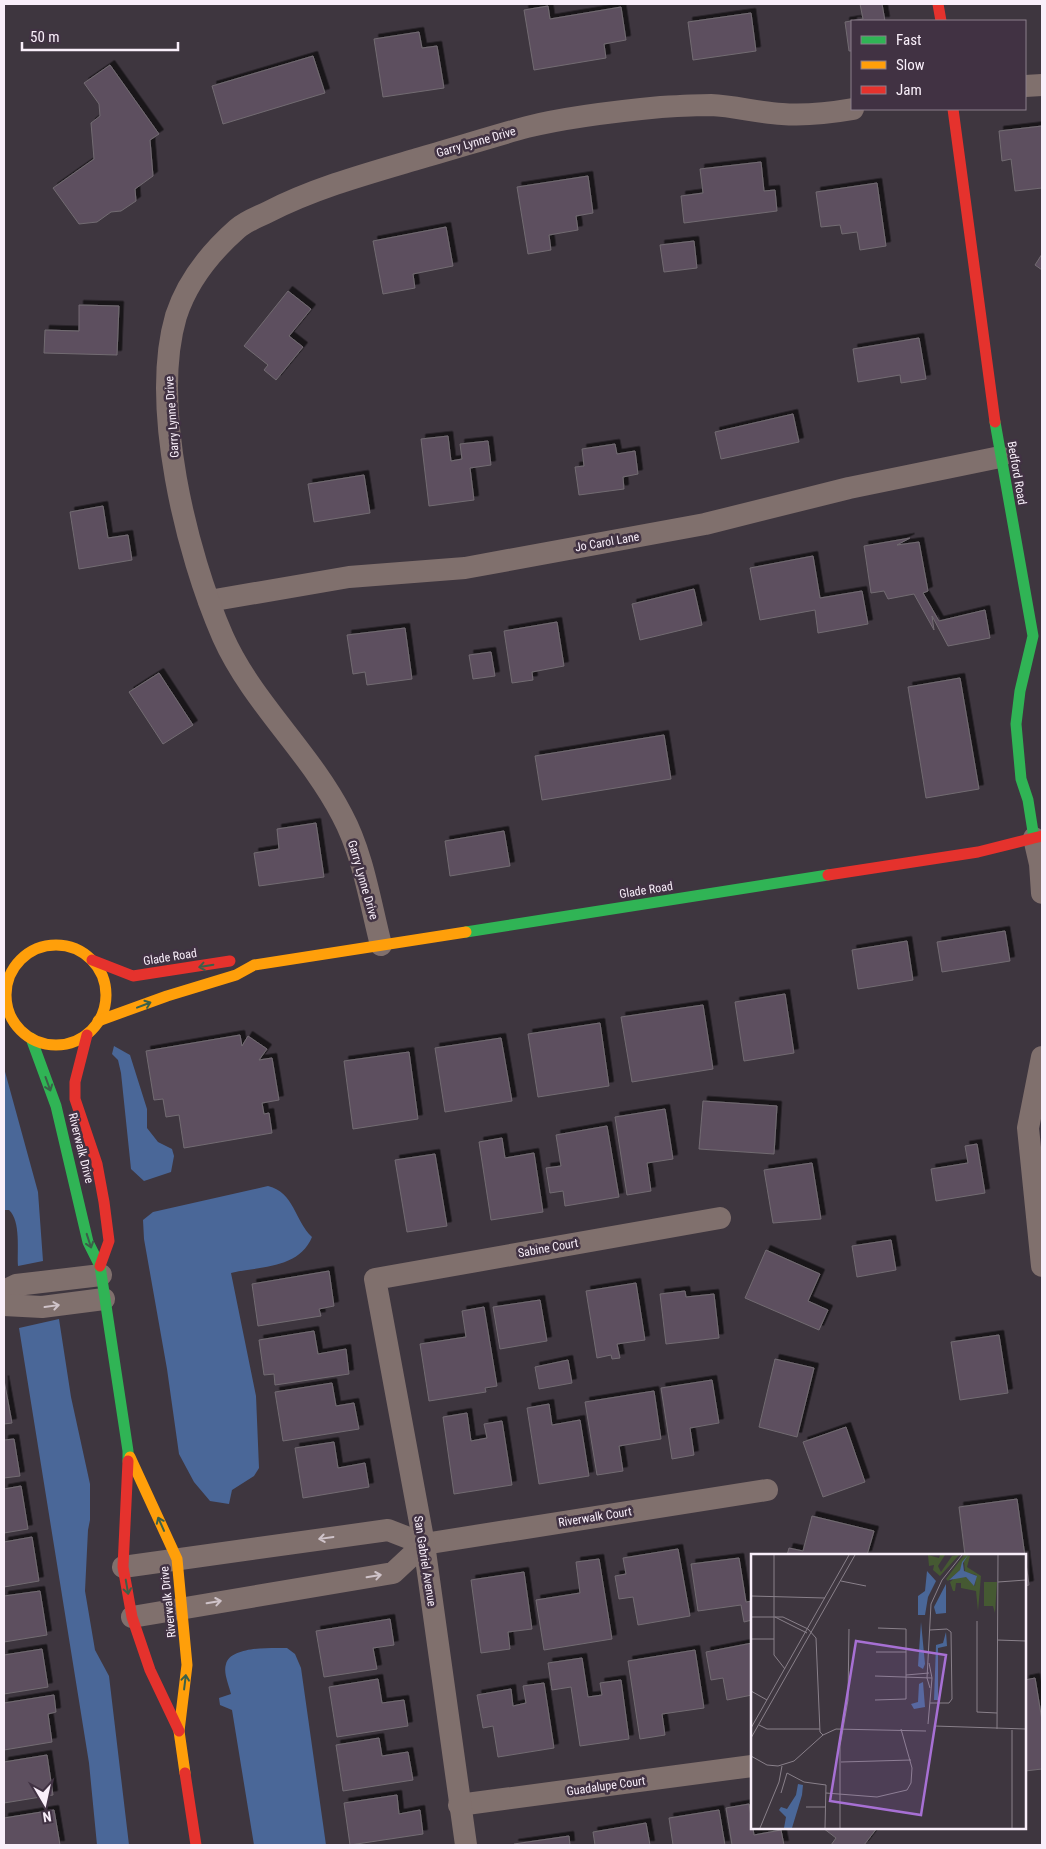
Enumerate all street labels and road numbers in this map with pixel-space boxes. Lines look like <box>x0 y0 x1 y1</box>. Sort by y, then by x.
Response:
street label: Garry Lynne Drive <box>435 124 518 160</box>
street label: Garry Lynne Drive <box>162 375 182 458</box>
street label: Bedford Road <box>1005 440 1029 506</box>
street label: Jo Carol Lane <box>574 529 641 555</box>
street label: Garry Lynne Drive <box>345 839 381 922</box>
street label: Glade Road <box>618 879 674 901</box>
street label: Glade Road <box>142 946 198 968</box>
street label: Riverwalk Drive <box>66 1111 97 1185</box>
street label: Sabine Court <box>517 1236 580 1260</box>
street label: Riverwalk Court <box>557 1504 633 1530</box>
street label: San Gabriel Avenue <box>411 1515 439 1608</box>
street label: Riverwalk Drive <box>157 1565 179 1639</box>
street label: Guadalupe Court <box>566 1773 647 1798</box>

